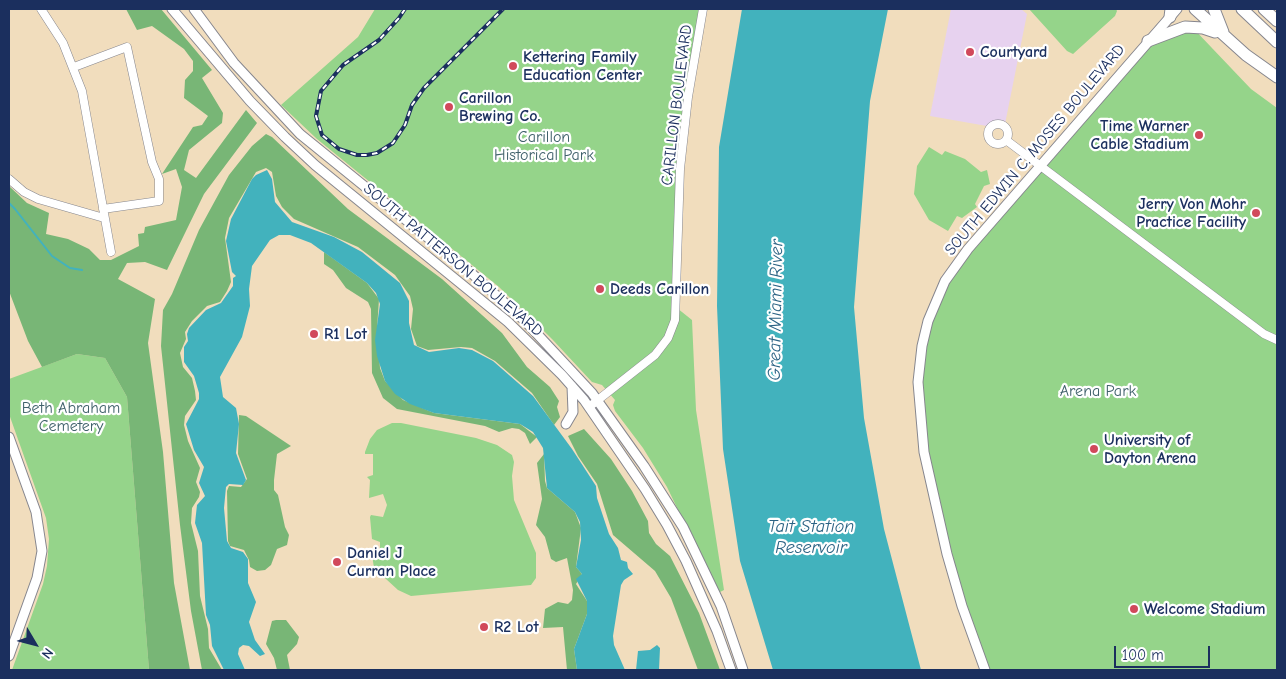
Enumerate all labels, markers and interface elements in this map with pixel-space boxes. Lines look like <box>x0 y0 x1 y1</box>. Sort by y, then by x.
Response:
street label: CARILLON BOULEVARD <box>658 23 696 187</box>
street label: SOUTH EDWIN C. MOSES BOULEVARD <box>941 40 1129 260</box>
place label: Courtyard <box>980 42 1047 62</box>
marker: Courtyard <box>964 46 976 58</box>
place label: Kettering Family Education Center <box>523 47 642 85</box>
marker: Kettering Family Education Center <box>507 60 519 72</box>
place label: Carillon Brewing Co. <box>459 88 540 126</box>
marker: Carillon Brewing Co. <box>443 101 455 113</box>
place label: Time Warner Cable Stadium <box>1091 116 1189 154</box>
park label: Carillon Historical Park <box>494 127 594 165</box>
marker: Time Warner Cable Stadium <box>1193 129 1205 141</box>
street label: SOUTH PATTERSON BOULEVARD <box>359 179 547 341</box>
place label: Jerry Von Mohr Practice Facility <box>1136 194 1246 232</box>
marker: Jerry Von Mohr Practice Facility <box>1250 207 1262 219</box>
water label: Great Miami River <box>764 239 788 381</box>
place label: Deeds Carillon <box>610 279 709 299</box>
marker: Deeds Carillon <box>594 283 606 295</box>
place label: R1 Lot <box>324 324 367 344</box>
marker: R1 Lot <box>308 328 320 340</box>
park label: Arena Park <box>1060 381 1136 401</box>
park label: Beth Abraham Cemetery <box>22 398 120 436</box>
place label: University of Dayton Arena <box>1104 430 1196 468</box>
marker: University of Dayton Arena <box>1088 443 1100 455</box>
water label: Tait Station Reservoir <box>768 516 854 558</box>
place label: Daniel J Curran Place <box>347 543 436 581</box>
marker: Daniel J Curran Place <box>331 556 343 568</box>
place label: Welcome Stadium <box>1144 599 1265 619</box>
marker: Welcome Stadium <box>1128 603 1140 615</box>
place label: R2 Lot <box>494 617 539 637</box>
north arrow <box>10 619 60 669</box>
marker: R2 Lot <box>478 621 490 633</box>
scale bar <box>1116 636 1212 668</box>
text: N <box>38 645 57 662</box>
text: 100 m <box>1122 646 1164 664</box>

